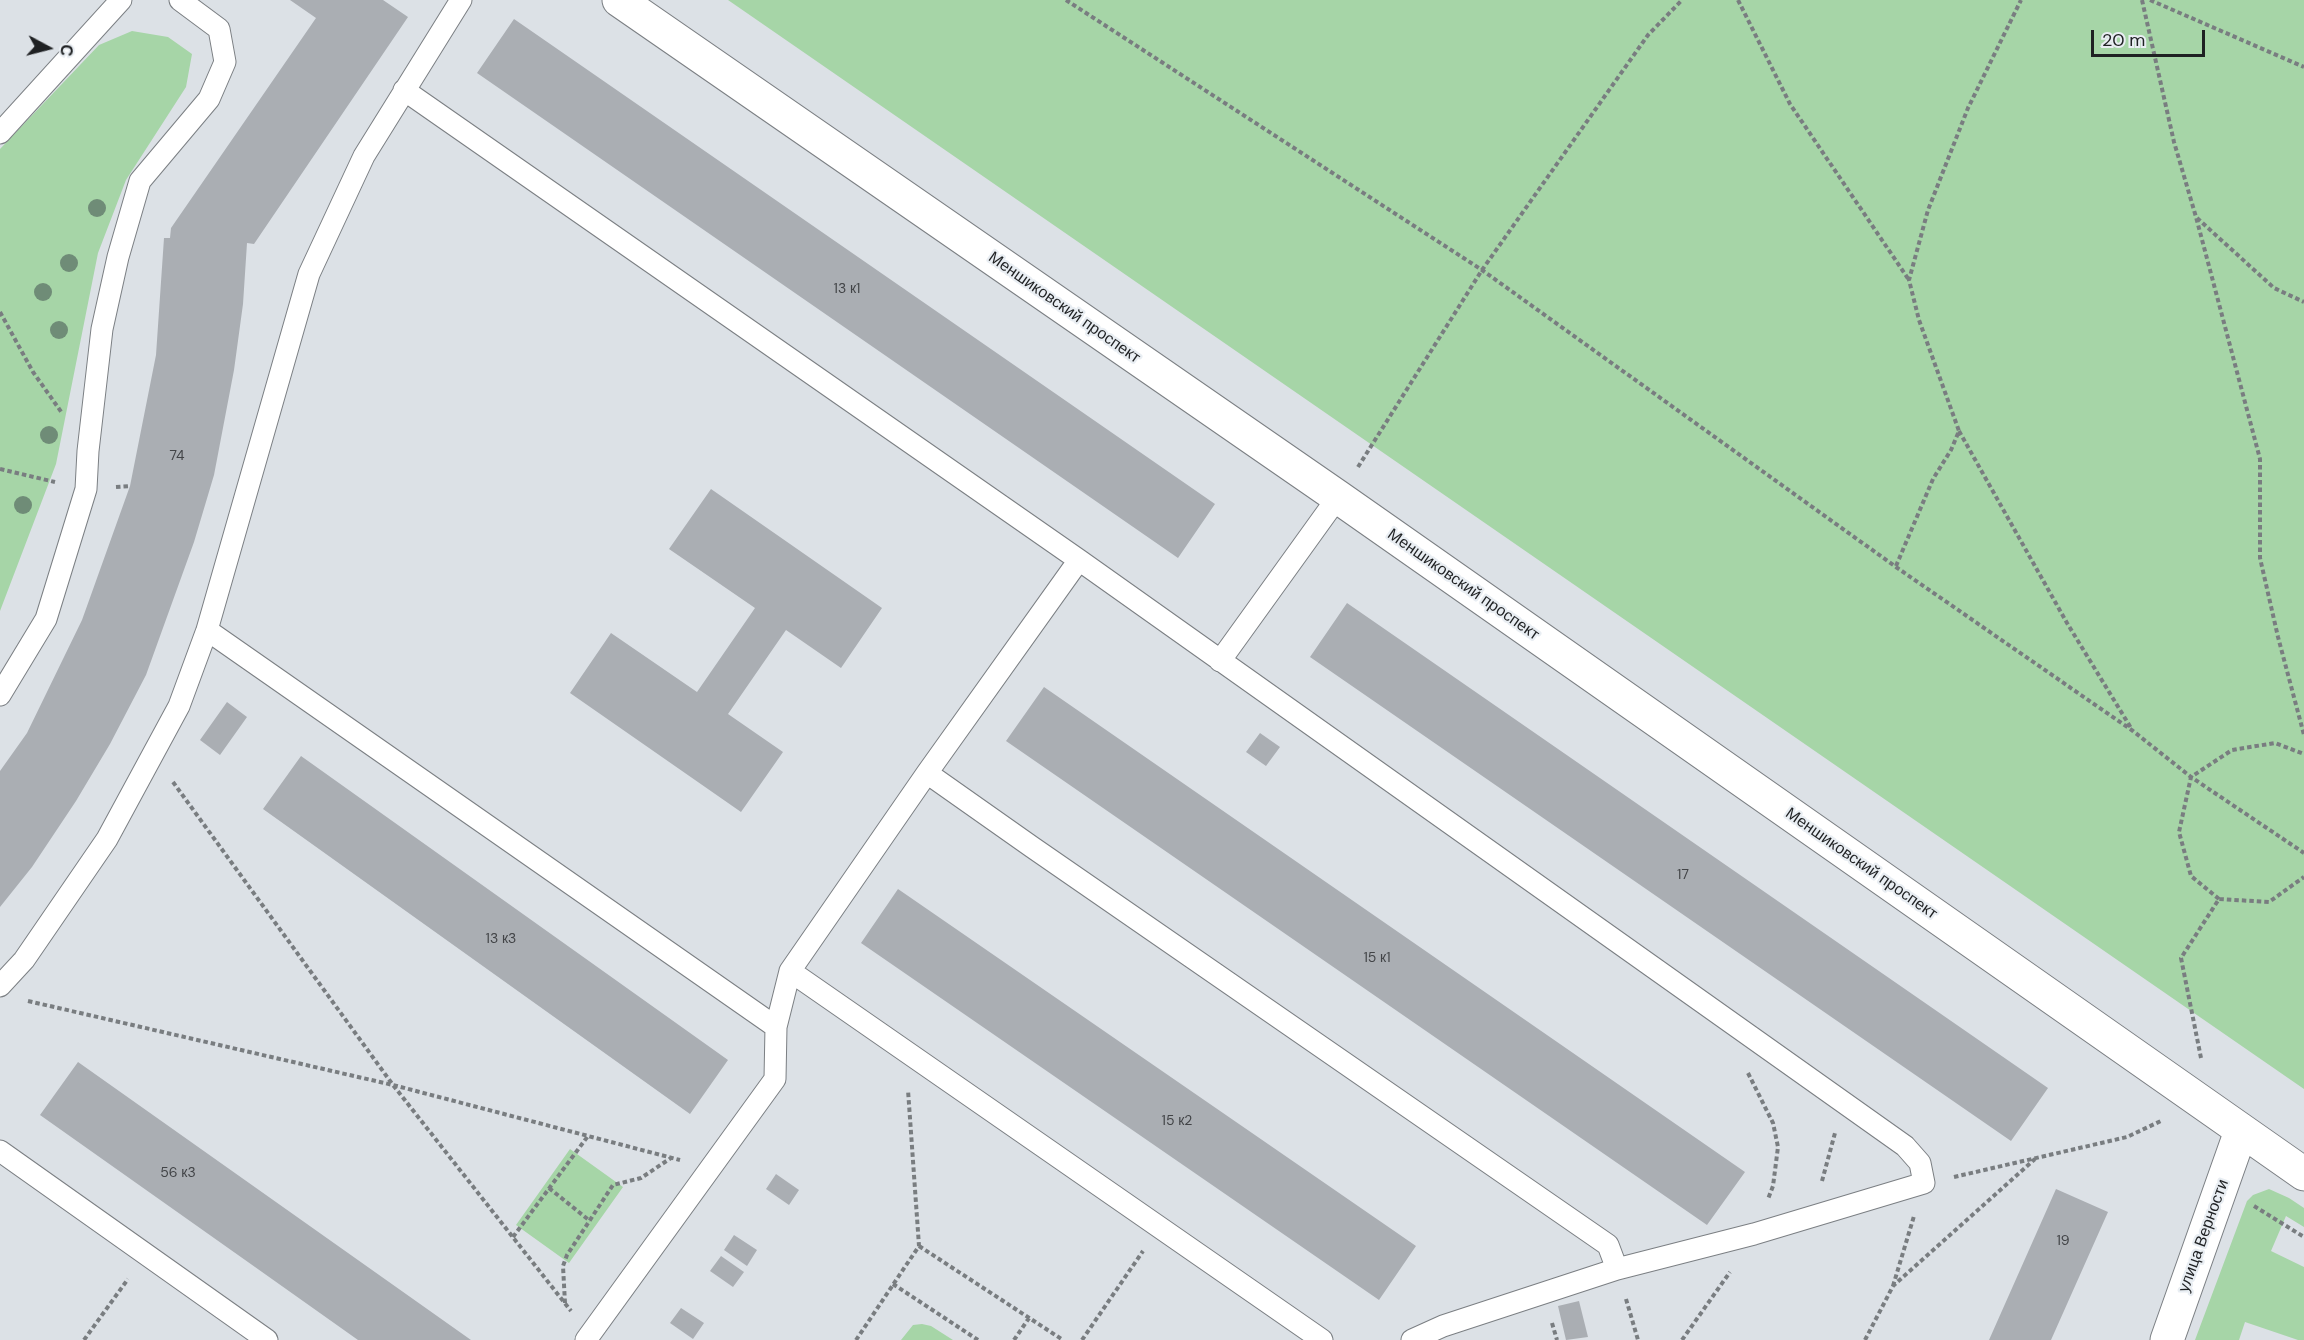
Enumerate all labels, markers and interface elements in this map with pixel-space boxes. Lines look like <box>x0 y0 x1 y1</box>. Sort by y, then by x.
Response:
north arrow <box>18 18 78 78</box>
scale bar <box>2094 18 2208 56</box>
text: 20 m <box>2102 28 2145 52</box>
text: С <box>55 43 77 57</box>
street label: Меншиковский проспект <box>984 248 1144 368</box>
house number: 13 к1 <box>834 281 860 297</box>
house number: 74 <box>169 448 185 464</box>
street label: Меншиковский проспект <box>1383 525 1543 645</box>
street label: Меншиковский проспект <box>1781 804 1941 924</box>
house number: 17 <box>1677 867 1689 883</box>
house number: 13 к3 <box>486 931 516 947</box>
house number: 15 к1 <box>1363 950 1391 966</box>
house number: 15 к2 <box>1162 1113 1192 1129</box>
house number: 56 к3 <box>160 1165 196 1181</box>
street label: улица Верности <box>2175 1177 2233 1295</box>
house number: 19 <box>2056 1233 2070 1249</box>

